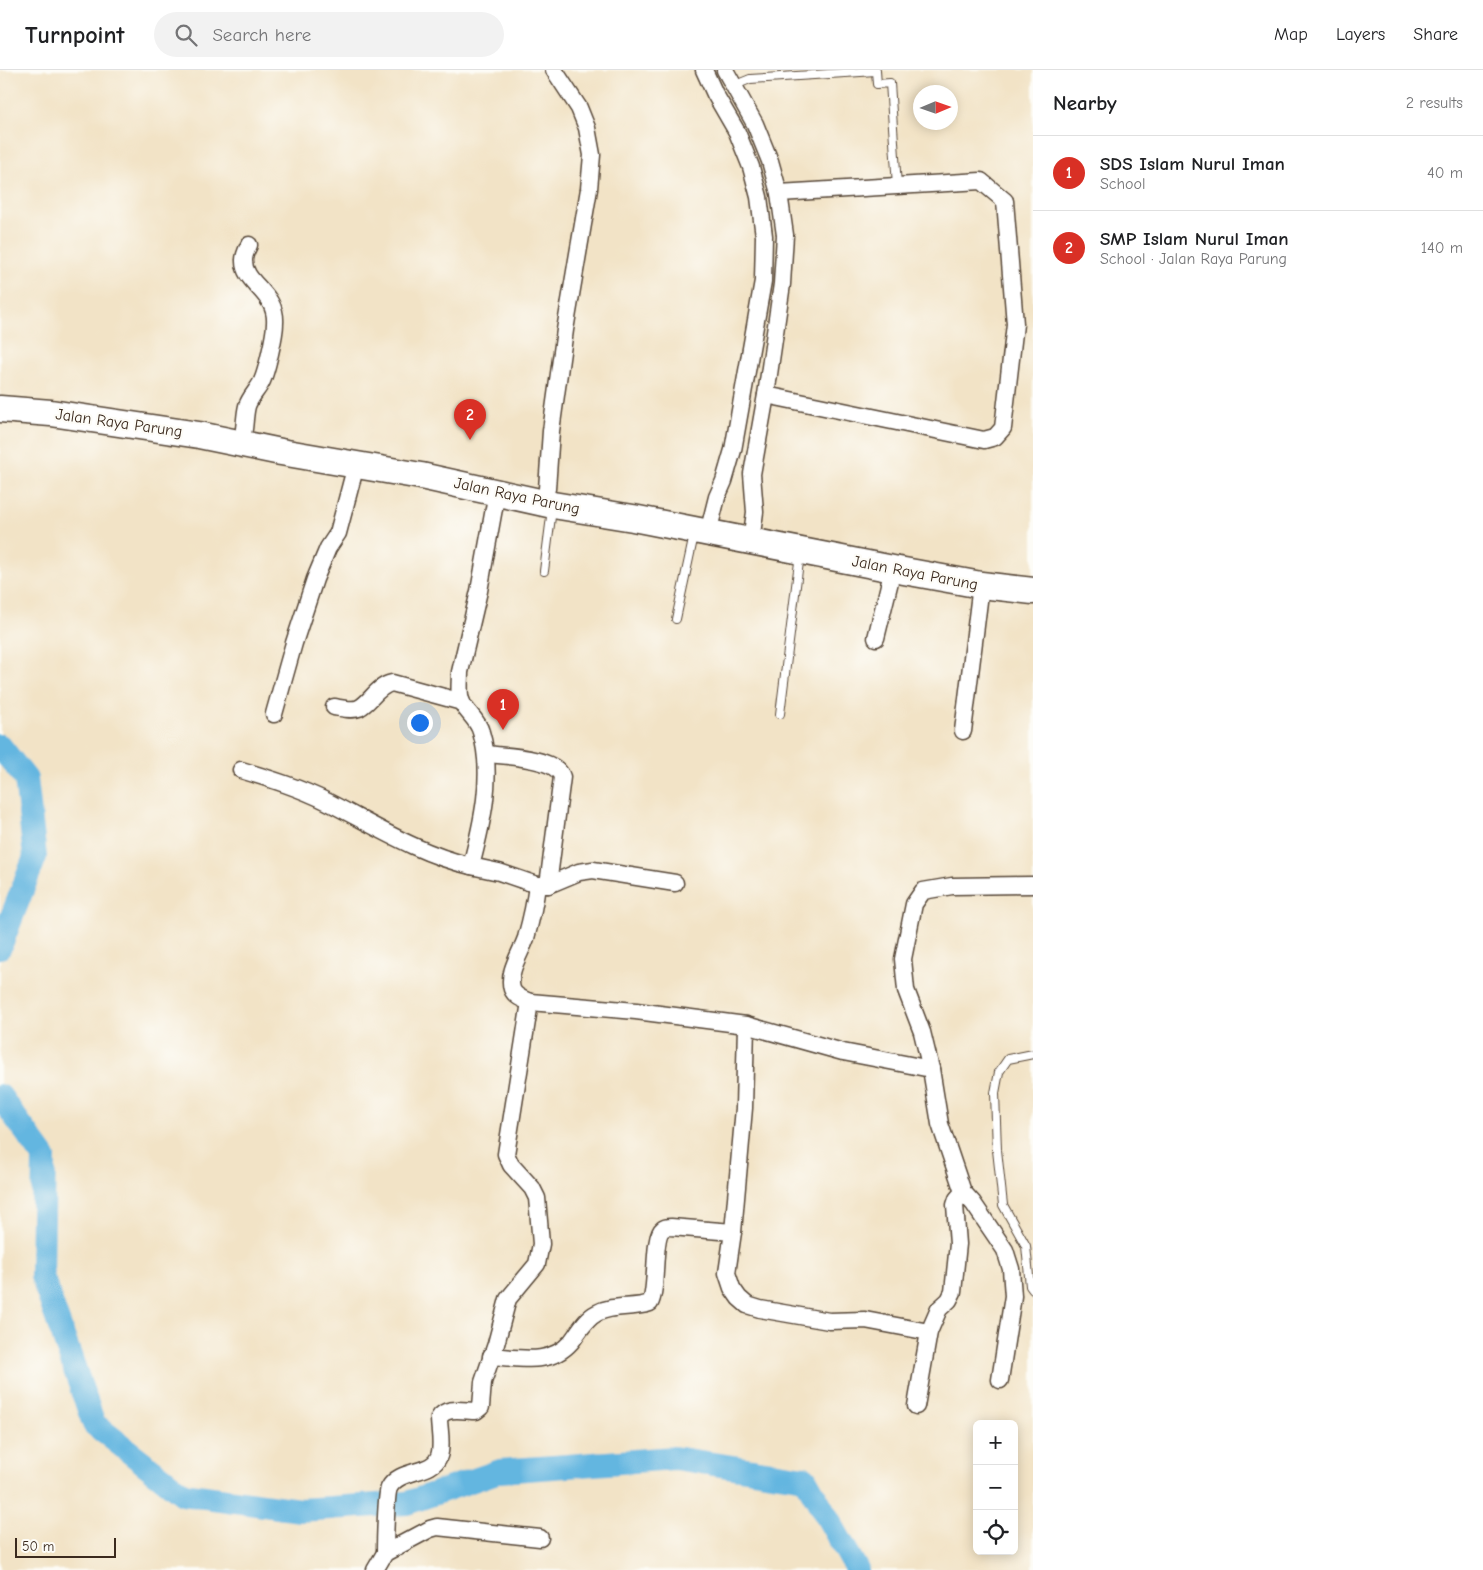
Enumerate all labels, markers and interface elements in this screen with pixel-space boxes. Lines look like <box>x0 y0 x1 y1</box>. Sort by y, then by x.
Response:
search box <box>154 12 504 57</box>
text: Turnpoint <box>25 21 124 49</box>
icon: search <box>172 21 200 49</box>
text: Search here <box>212 24 311 46</box>
text: Map <box>1274 24 1308 45</box>
text: Layers <box>1336 24 1385 45</box>
text: Share <box>1413 24 1458 45</box>
north arrow <box>913 85 958 130</box>
text: Nearby <box>1053 91 1117 115</box>
text: 2 results <box>1406 94 1463 112</box>
text: SDS Islam Nurul Iman <box>1100 153 1285 175</box>
text: 1 <box>1066 164 1072 182</box>
text: 40 m <box>1427 164 1463 182</box>
text: School <box>1100 175 1146 193</box>
text: SMP Islam Nurul Iman <box>1100 228 1289 250</box>
text: 2 <box>1065 239 1073 257</box>
text: 140 m <box>1421 239 1463 257</box>
text: School · Jalan Raya Parung <box>1100 250 1287 268</box>
pin: 2 <box>454 399 486 440</box>
street label: Jalan Raya Parung <box>54 405 184 441</box>
street label: Jalan Raya Parung <box>453 474 581 518</box>
street label: Jalan Raya Parung <box>850 552 980 594</box>
pin: 1 <box>487 689 519 730</box>
your location <box>407 710 433 736</box>
map controls <box>973 1420 1018 1555</box>
button: + <box>973 1420 1018 1465</box>
button: − <box>973 1465 1018 1510</box>
button: locate <box>973 1510 1018 1555</box>
scale bar <box>15 1535 116 1558</box>
text: 50 m <box>22 1538 54 1555</box>

